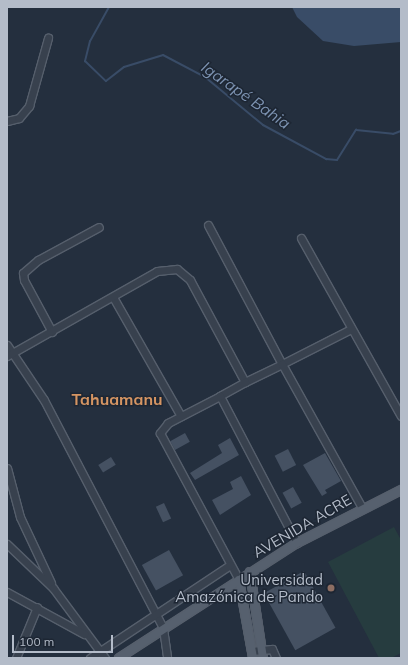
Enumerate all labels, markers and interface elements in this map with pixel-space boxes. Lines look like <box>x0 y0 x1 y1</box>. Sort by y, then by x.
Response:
water label: Igarapé Bahia <box>198 57 294 133</box>
district label: Tahuamanu <box>71 389 163 409</box>
street label: AVENIDA ACRE <box>250 490 354 562</box>
place label: Universidad Amazónica de Pando <box>175 570 323 605</box>
marker: Universidad Amazónica de Pando <box>326 583 336 593</box>
scale bar <box>14 627 115 653</box>
text: 100 m <box>19 634 54 649</box>

